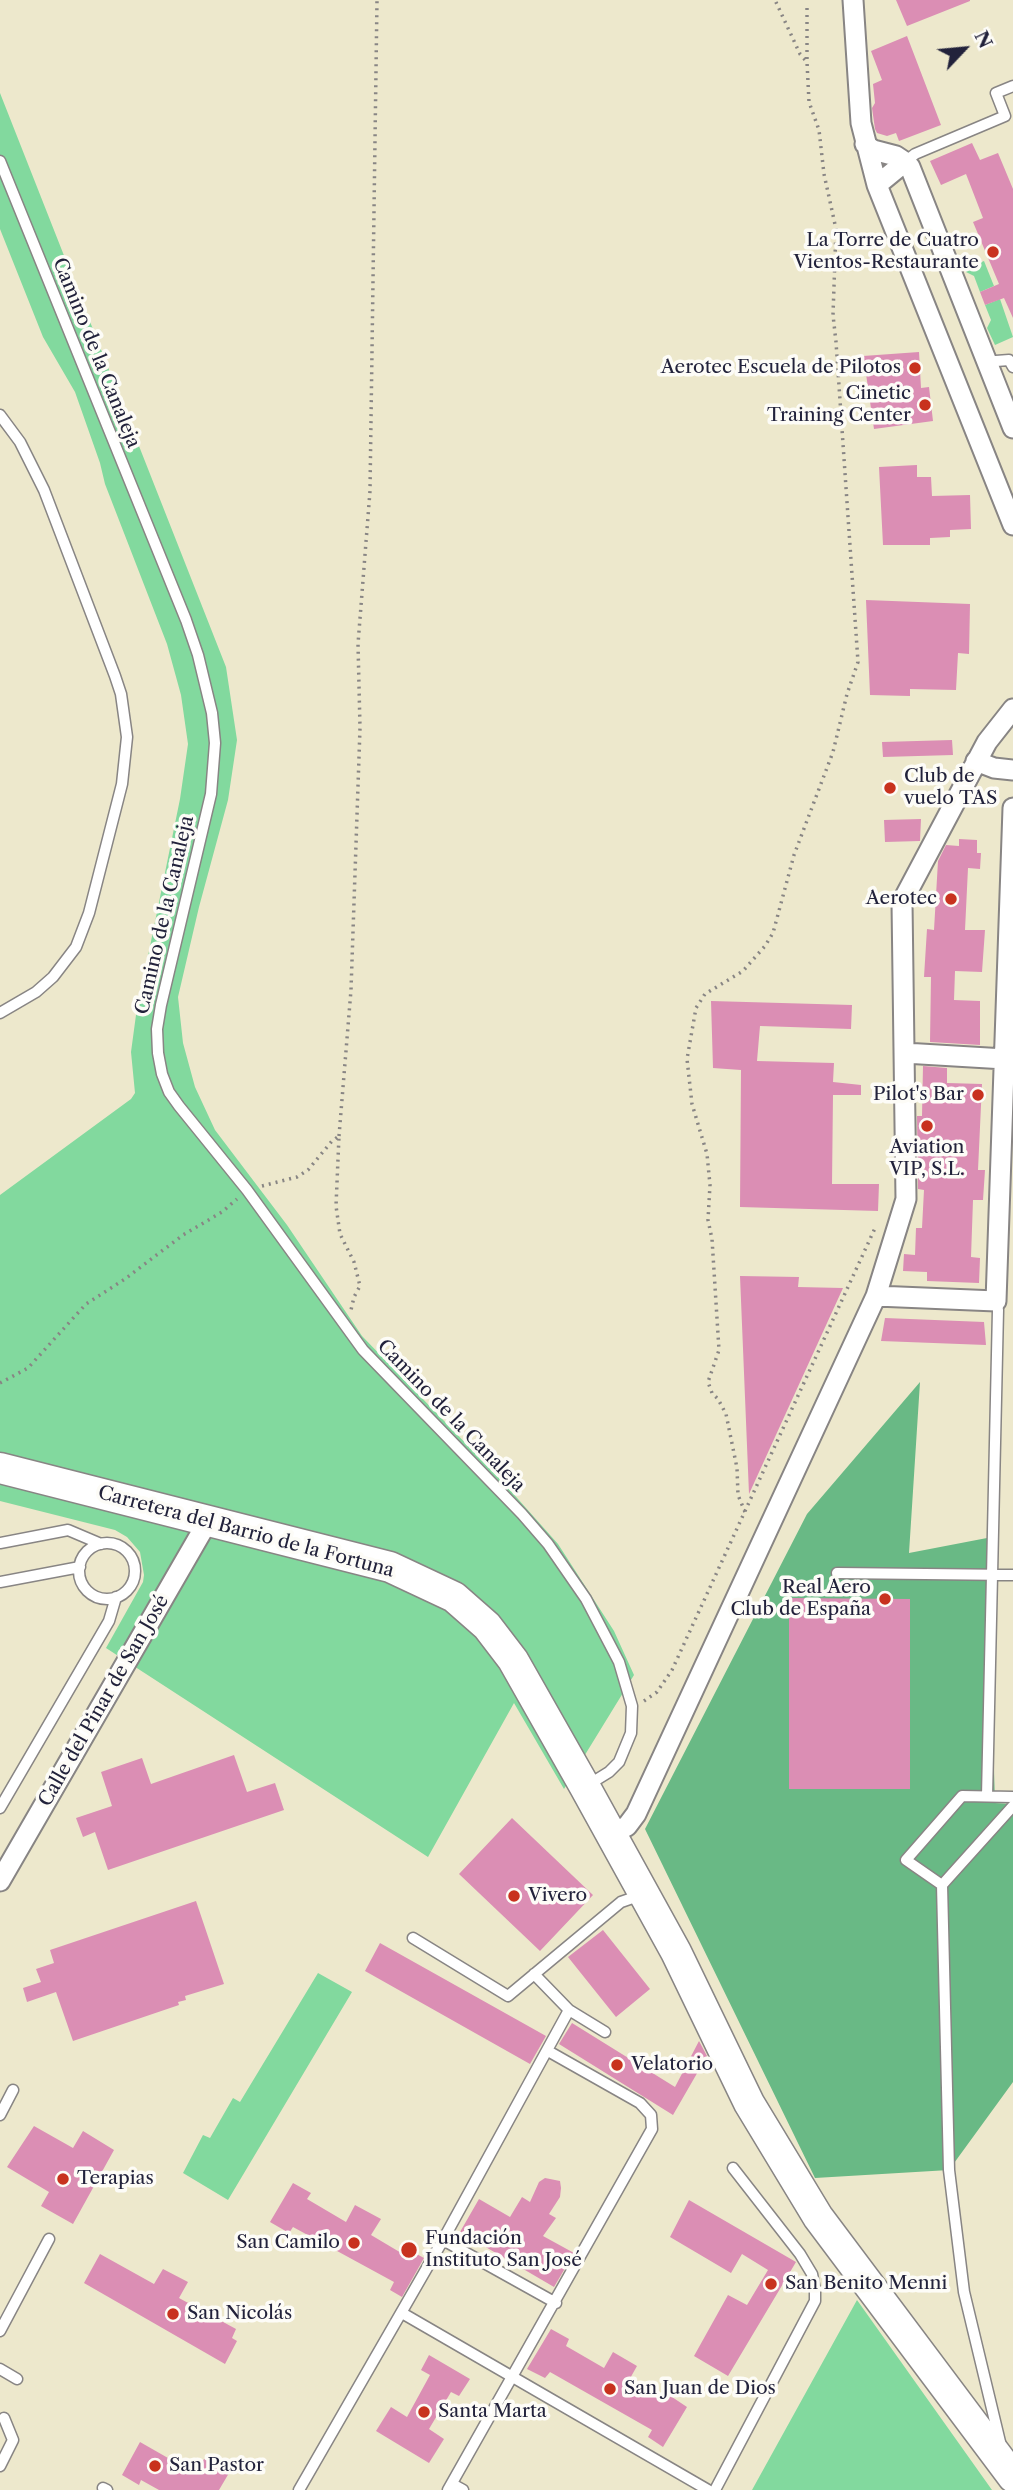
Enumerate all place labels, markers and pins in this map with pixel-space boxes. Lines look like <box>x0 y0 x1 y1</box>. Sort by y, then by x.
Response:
place label: La Torre de Cuatro Vientos-Restaurante <box>794 230 979 274</box>
marker: La Torre de Cuatro Vientos-Restaurante <box>985 244 1001 260</box>
place label: Aerotec Escuela de Pilotos <box>661 357 901 379</box>
marker: Aerotec Escuela de Pilotos <box>907 360 923 376</box>
place label: Cinetic Training Center <box>767 383 911 427</box>
marker: Cinetic Training Center <box>917 397 933 413</box>
place label: Club de vuelo TAS <box>904 766 997 810</box>
marker: Club de vuelo TAS <box>882 780 898 796</box>
place label: Aerotec <box>866 888 937 910</box>
marker: Aerotec <box>943 891 959 907</box>
place label: Pilot's Bar <box>873 1084 964 1106</box>
marker: Pilot's Bar <box>970 1087 986 1103</box>
marker: Aviation VIP, S.L. <box>919 1118 935 1134</box>
place label: Aviation VIP, S.L. <box>889 1137 965 1181</box>
place label: Real Aero Club de España <box>730 1577 871 1621</box>
marker: Real Aero Club de España <box>877 1591 893 1607</box>
place label: Vivero <box>528 1885 587 1907</box>
marker: Vivero <box>506 1888 522 1904</box>
place label: Velatorio <box>631 2054 713 2076</box>
marker: Velatorio <box>609 2057 625 2073</box>
place label: Terapias <box>77 2168 154 2190</box>
marker: Terapias <box>55 2171 71 2187</box>
place label: Fundación Instituto San José <box>425 2228 582 2272</box>
place label: San Camilo <box>236 2232 340 2254</box>
marker: San Camilo <box>346 2235 362 2251</box>
marker: Fundación Instituto San José <box>399 2240 419 2260</box>
place label: San Benito Menni <box>785 2273 947 2295</box>
marker: San Benito Menni <box>763 2276 779 2292</box>
place label: San Nicolás <box>187 2303 292 2325</box>
marker: San Nicolás <box>165 2306 181 2322</box>
place label: San Juan de Dios <box>624 2378 776 2400</box>
marker: San Juan de Dios <box>602 2381 618 2397</box>
place label: Santa Marta <box>438 2401 547 2423</box>
marker: Santa Marta <box>416 2404 432 2420</box>
place label: San Pastor <box>169 2455 264 2477</box>
marker: San Pastor <box>147 2458 163 2474</box>

